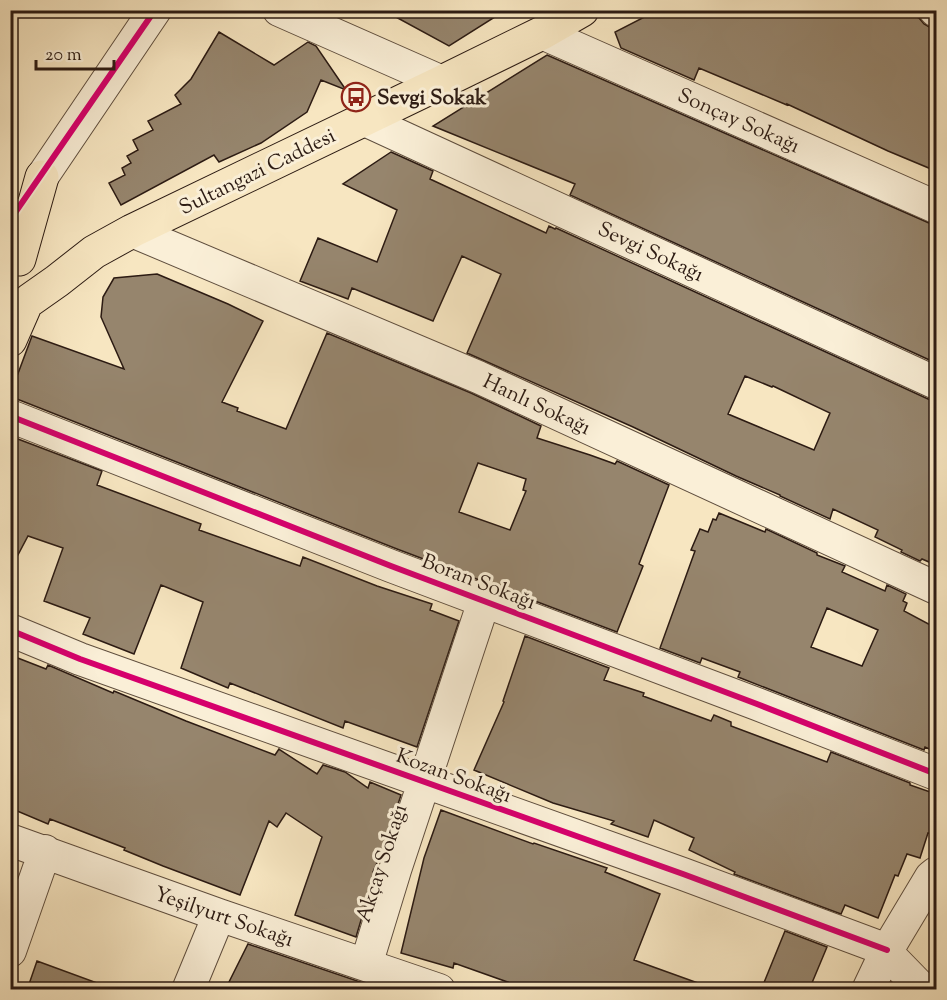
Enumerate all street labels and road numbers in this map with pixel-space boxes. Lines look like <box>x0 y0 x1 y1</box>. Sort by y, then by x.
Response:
street label: Sonçay Sokağı <box>672 81 804 162</box>
street label: Sultangazi Caddesi <box>174 122 341 224</box>
street label: Sevgi Sokağı <box>592 215 708 291</box>
street label: Hanlı Sokağı <box>477 368 595 444</box>
street label: Boran Sokağı <box>417 547 540 618</box>
street label: Kozan Sokağı <box>391 742 515 812</box>
street label: Akçay Sokağı <box>350 801 416 927</box>
street label: Yeşilyurt Sokağı <box>150 880 297 956</box>

